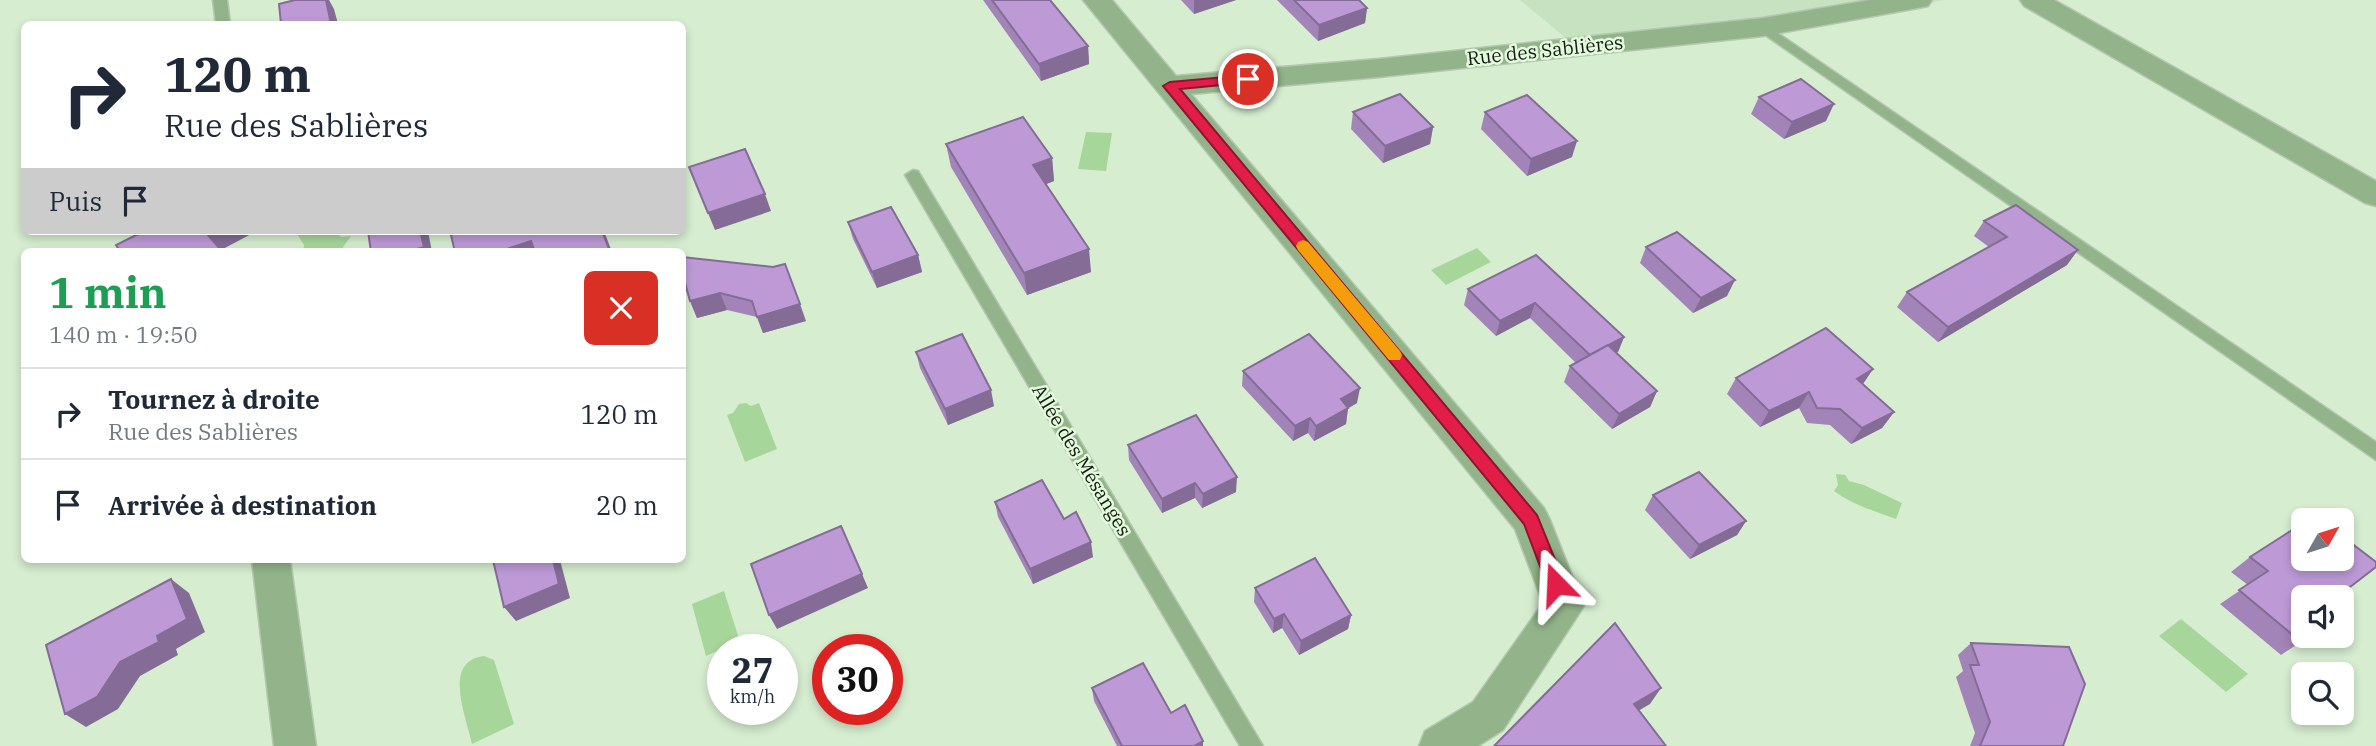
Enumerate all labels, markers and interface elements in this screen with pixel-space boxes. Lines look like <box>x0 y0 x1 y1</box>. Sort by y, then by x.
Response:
street label: Rue des Sablières <box>1466 30 1624 70</box>
text: 120 m <box>164 42 311 105</box>
icon: right <box>49 49 140 140</box>
pin <box>1218 49 1278 109</box>
icon: arrive <box>1229 60 1267 98</box>
text: Rue des Sablières <box>164 104 428 146</box>
icon: arrive <box>116 182 154 220</box>
text: Puis <box>49 184 102 218</box>
text: 1 min <box>49 265 167 320</box>
button: close <box>584 271 658 345</box>
text: 140 m · 19:50 <box>49 319 198 349</box>
street label: Allée des Mésanges <box>1027 380 1137 540</box>
text: Tournez à droite <box>108 382 320 416</box>
icon: right <box>49 395 87 433</box>
text: 120 m <box>580 397 658 431</box>
text: Rue des Sablières <box>108 416 298 446</box>
icon: arrive <box>49 486 87 524</box>
text: Arrivée à destination <box>108 488 377 522</box>
text: 20 m <box>596 488 658 522</box>
north arrow <box>2291 508 2354 570</box>
map controls <box>2291 508 2354 725</box>
position arrow <box>1519 547 1593 621</box>
button: sound <box>2291 585 2354 648</box>
speed limit sign: 30 <box>812 634 903 725</box>
text: 27 <box>731 647 774 693</box>
button: search <box>2291 662 2354 725</box>
text: km/h <box>730 685 775 708</box>

